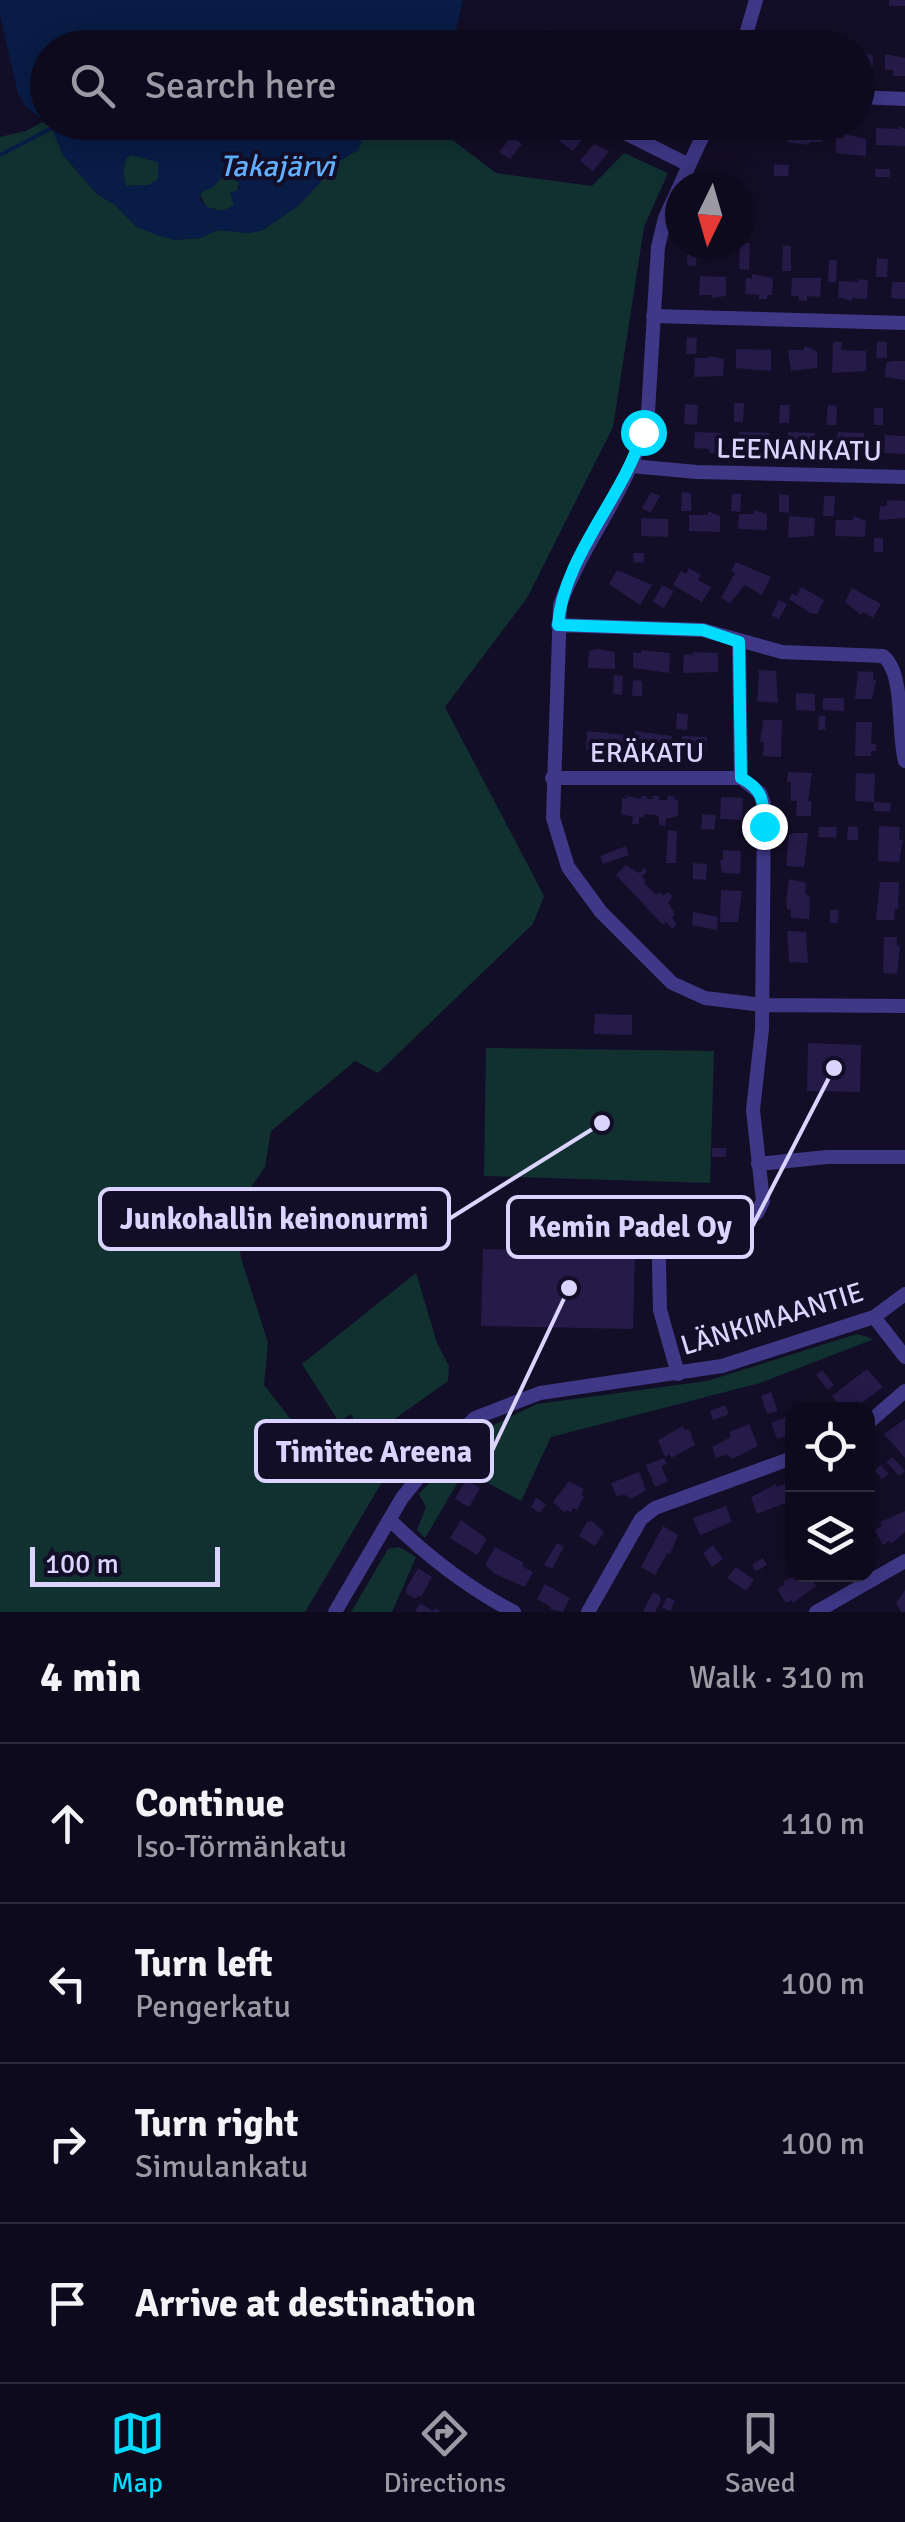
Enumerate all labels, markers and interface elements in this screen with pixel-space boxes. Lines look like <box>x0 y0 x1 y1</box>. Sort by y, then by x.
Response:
search box <box>30 30 875 140</box>
icon: search <box>65 58 120 113</box>
text: Search here <box>145 62 337 109</box>
water label: Takajärvi <box>220 148 337 185</box>
north arrow <box>665 170 755 260</box>
route start <box>621 410 667 456</box>
street label: LEENANKATU <box>716 432 882 468</box>
street label: ERÄKATU <box>590 736 704 770</box>
route end <box>742 804 788 850</box>
callout: Junkohallin keinonurmi <box>100 1189 449 1249</box>
callout: Kemin Padel Oy <box>508 1197 752 1257</box>
text: Junkohallin keinonurmi <box>120 1201 428 1238</box>
text: Kemin Padel Oy <box>528 1209 732 1246</box>
street label: LÄNKIMAANTIE <box>677 1275 867 1363</box>
map controls <box>785 1402 875 1582</box>
button: locate <box>785 1402 875 1492</box>
callout: Timitec Areena <box>256 1421 492 1481</box>
text: Timitec Areena <box>276 1434 472 1471</box>
button: layers <box>785 1492 875 1582</box>
scale bar <box>30 1542 220 1586</box>
text: 100 m <box>45 1547 119 1581</box>
text: 4 min <box>40 1652 141 1703</box>
text: Walk · 310 m <box>689 1658 865 1697</box>
text: Continue <box>135 1780 285 1827</box>
icon: ahead <box>40 1796 95 1851</box>
text: 110 m <box>781 1804 865 1843</box>
text: Iso-Törmänkatu <box>135 1827 347 1866</box>
text: Turn left <box>135 1940 273 1987</box>
icon: left <box>40 1956 95 2011</box>
text: 100 m <box>781 1964 865 2003</box>
text: Pengerkatu <box>135 1987 291 2026</box>
text: Turn right <box>135 2100 299 2147</box>
icon: right <box>40 2116 95 2171</box>
text: 100 m <box>781 2124 865 2163</box>
text: Simulankatu <box>135 2147 308 2186</box>
icon: arrive <box>40 2276 95 2331</box>
text: Arrive at destination <box>135 2280 476 2327</box>
tab: Map <box>110 2406 165 2500</box>
tab: Directions <box>384 2406 506 2500</box>
tab: Saved <box>725 2406 795 2500</box>

